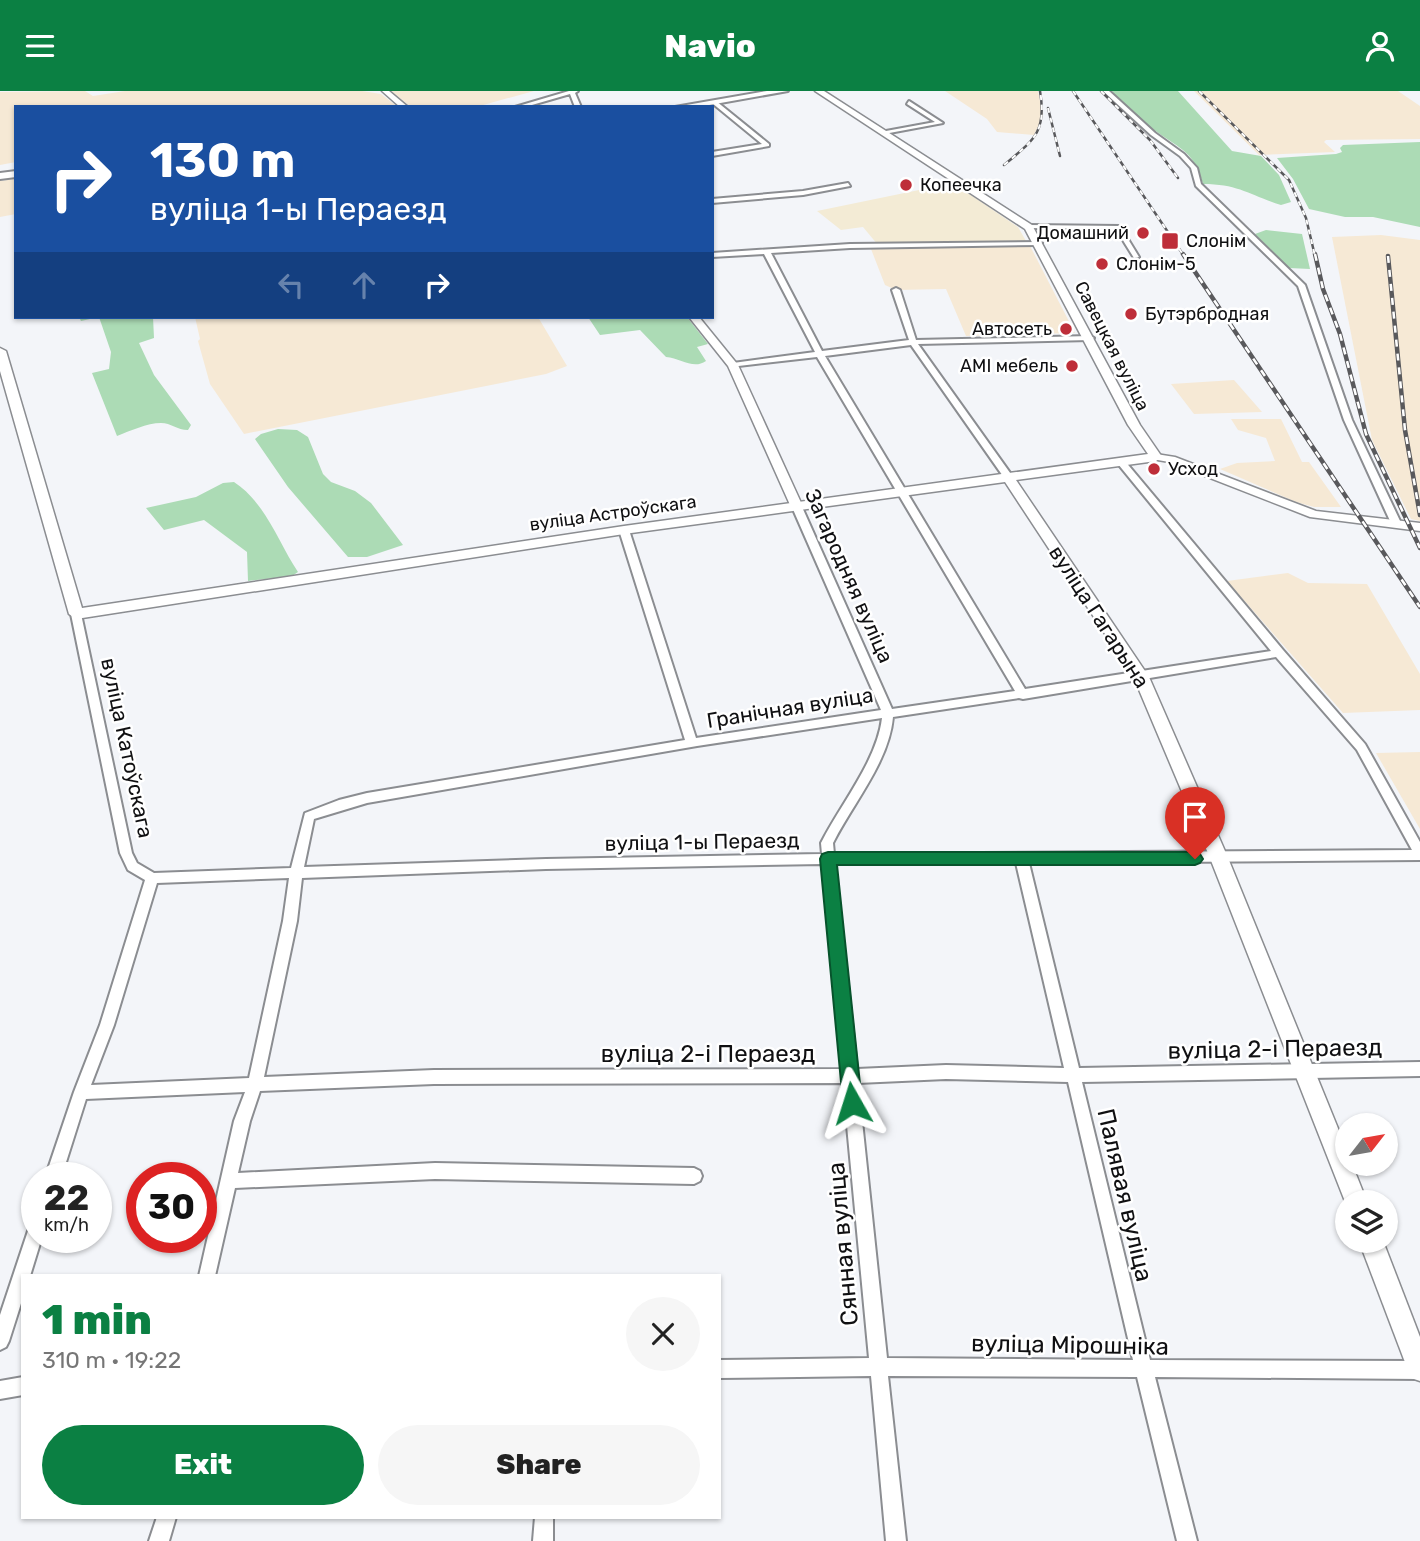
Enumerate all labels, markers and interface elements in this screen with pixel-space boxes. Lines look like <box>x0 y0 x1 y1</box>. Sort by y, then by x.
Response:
icon: menu <box>21 27 59 65</box>
text: Navio <box>664 27 756 65</box>
icon: person <box>1361 27 1399 65</box>
text: 130 m <box>150 131 295 189</box>
icon: right <box>35 133 126 224</box>
place label: Копеечка <box>920 174 1002 196</box>
marker: Копеечка <box>898 177 914 193</box>
text: вуліца 1-ы Пераезд <box>150 190 447 228</box>
place label: Домашний <box>1037 222 1129 244</box>
marker: Домашний <box>1135 225 1151 241</box>
place label: Слонім <box>1186 230 1246 252</box>
marker: Слонім <box>1160 231 1180 251</box>
place label: Слонім-5 <box>1116 253 1196 275</box>
marker: Слонім-5 <box>1094 256 1110 272</box>
icon: left <box>272 266 310 304</box>
icon: ahead <box>345 266 383 304</box>
icon: right <box>418 266 456 304</box>
street label: Савецкая вуліца <box>1070 278 1154 414</box>
place label: Бутэрбродная <box>1145 303 1269 325</box>
marker: Бутэрбродная <box>1123 306 1139 322</box>
place label: Автосеть <box>972 318 1052 340</box>
marker: Автосеть <box>1058 321 1074 337</box>
place label: AMI мебель <box>960 355 1058 377</box>
marker: AMI мебель <box>1064 358 1080 374</box>
place label: Усход <box>1168 458 1218 480</box>
marker: Усход <box>1146 461 1162 477</box>
street label: Загародняя вуліца <box>800 485 899 667</box>
street label: вуліца Астроўскага <box>528 490 698 536</box>
street label: вуліца Гагарына <box>1044 541 1155 693</box>
street label: вуліца Катоўскага <box>96 656 159 840</box>
street label: Гранічная вуліца <box>705 682 875 733</box>
pin <box>1165 787 1225 859</box>
icon: arrive <box>1176 798 1214 836</box>
street label: вуліца 1-ы Пераезд <box>604 827 800 856</box>
street label: вуліца 2-і Пераезд <box>1167 1033 1383 1065</box>
street label: вуліца 2-і Пераезд <box>601 1040 815 1068</box>
position arrow <box>815 1066 889 1140</box>
street label: Палявая вуліца <box>1091 1106 1159 1284</box>
north arrow <box>1335 1113 1398 1176</box>
map controls <box>1335 1113 1398 1253</box>
street label: Сянная вуліца <box>822 1161 864 1327</box>
speed limit sign: 30 <box>126 1162 217 1253</box>
text: 22 <box>44 1177 89 1219</box>
button: layers <box>1335 1190 1398 1253</box>
text: km/h <box>44 1214 89 1236</box>
text: 1 min <box>42 1295 152 1345</box>
button: close <box>626 1297 700 1371</box>
street label: вуліца Мірошніка <box>971 1329 1169 1361</box>
text: 310 m · 19:22 <box>42 1346 181 1374</box>
button: Exit <box>42 1425 364 1505</box>
button: Share <box>378 1425 700 1505</box>

